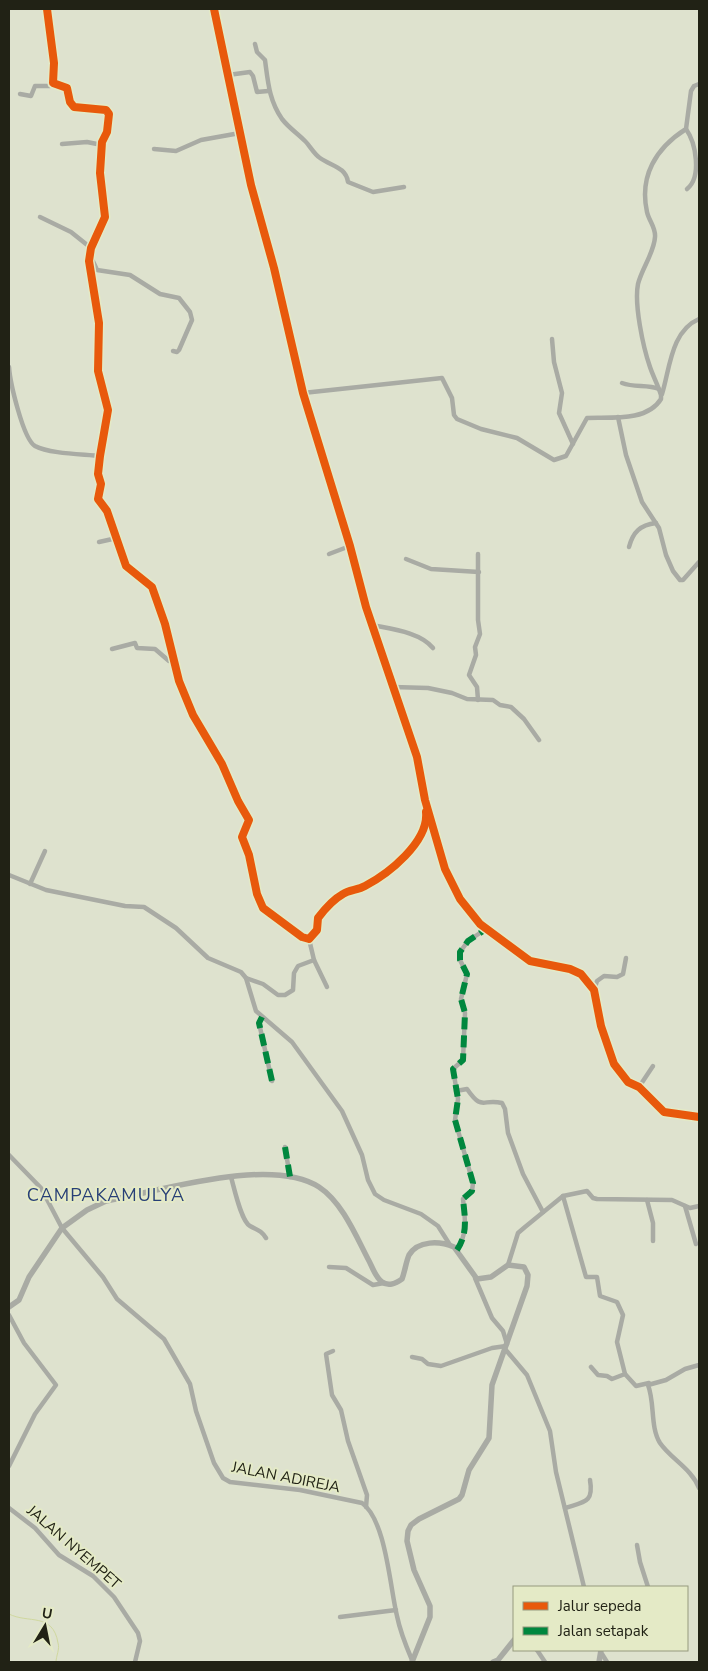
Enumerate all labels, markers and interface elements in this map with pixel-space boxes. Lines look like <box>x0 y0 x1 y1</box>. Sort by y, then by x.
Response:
district label: CAMPAKAMULYA <box>27 1183 185 1207</box>
street label: JALAN ADIREJA <box>229 1456 342 1497</box>
street label: JALAN NYEMPET <box>22 1500 125 1593</box>
legend <box>513 1586 688 1651</box>
text: Jalur sepeda <box>557 1596 642 1616</box>
north arrow <box>20 1601 70 1651</box>
text: U <box>40 1603 54 1624</box>
text: Jalan setapak <box>557 1621 649 1641</box>

